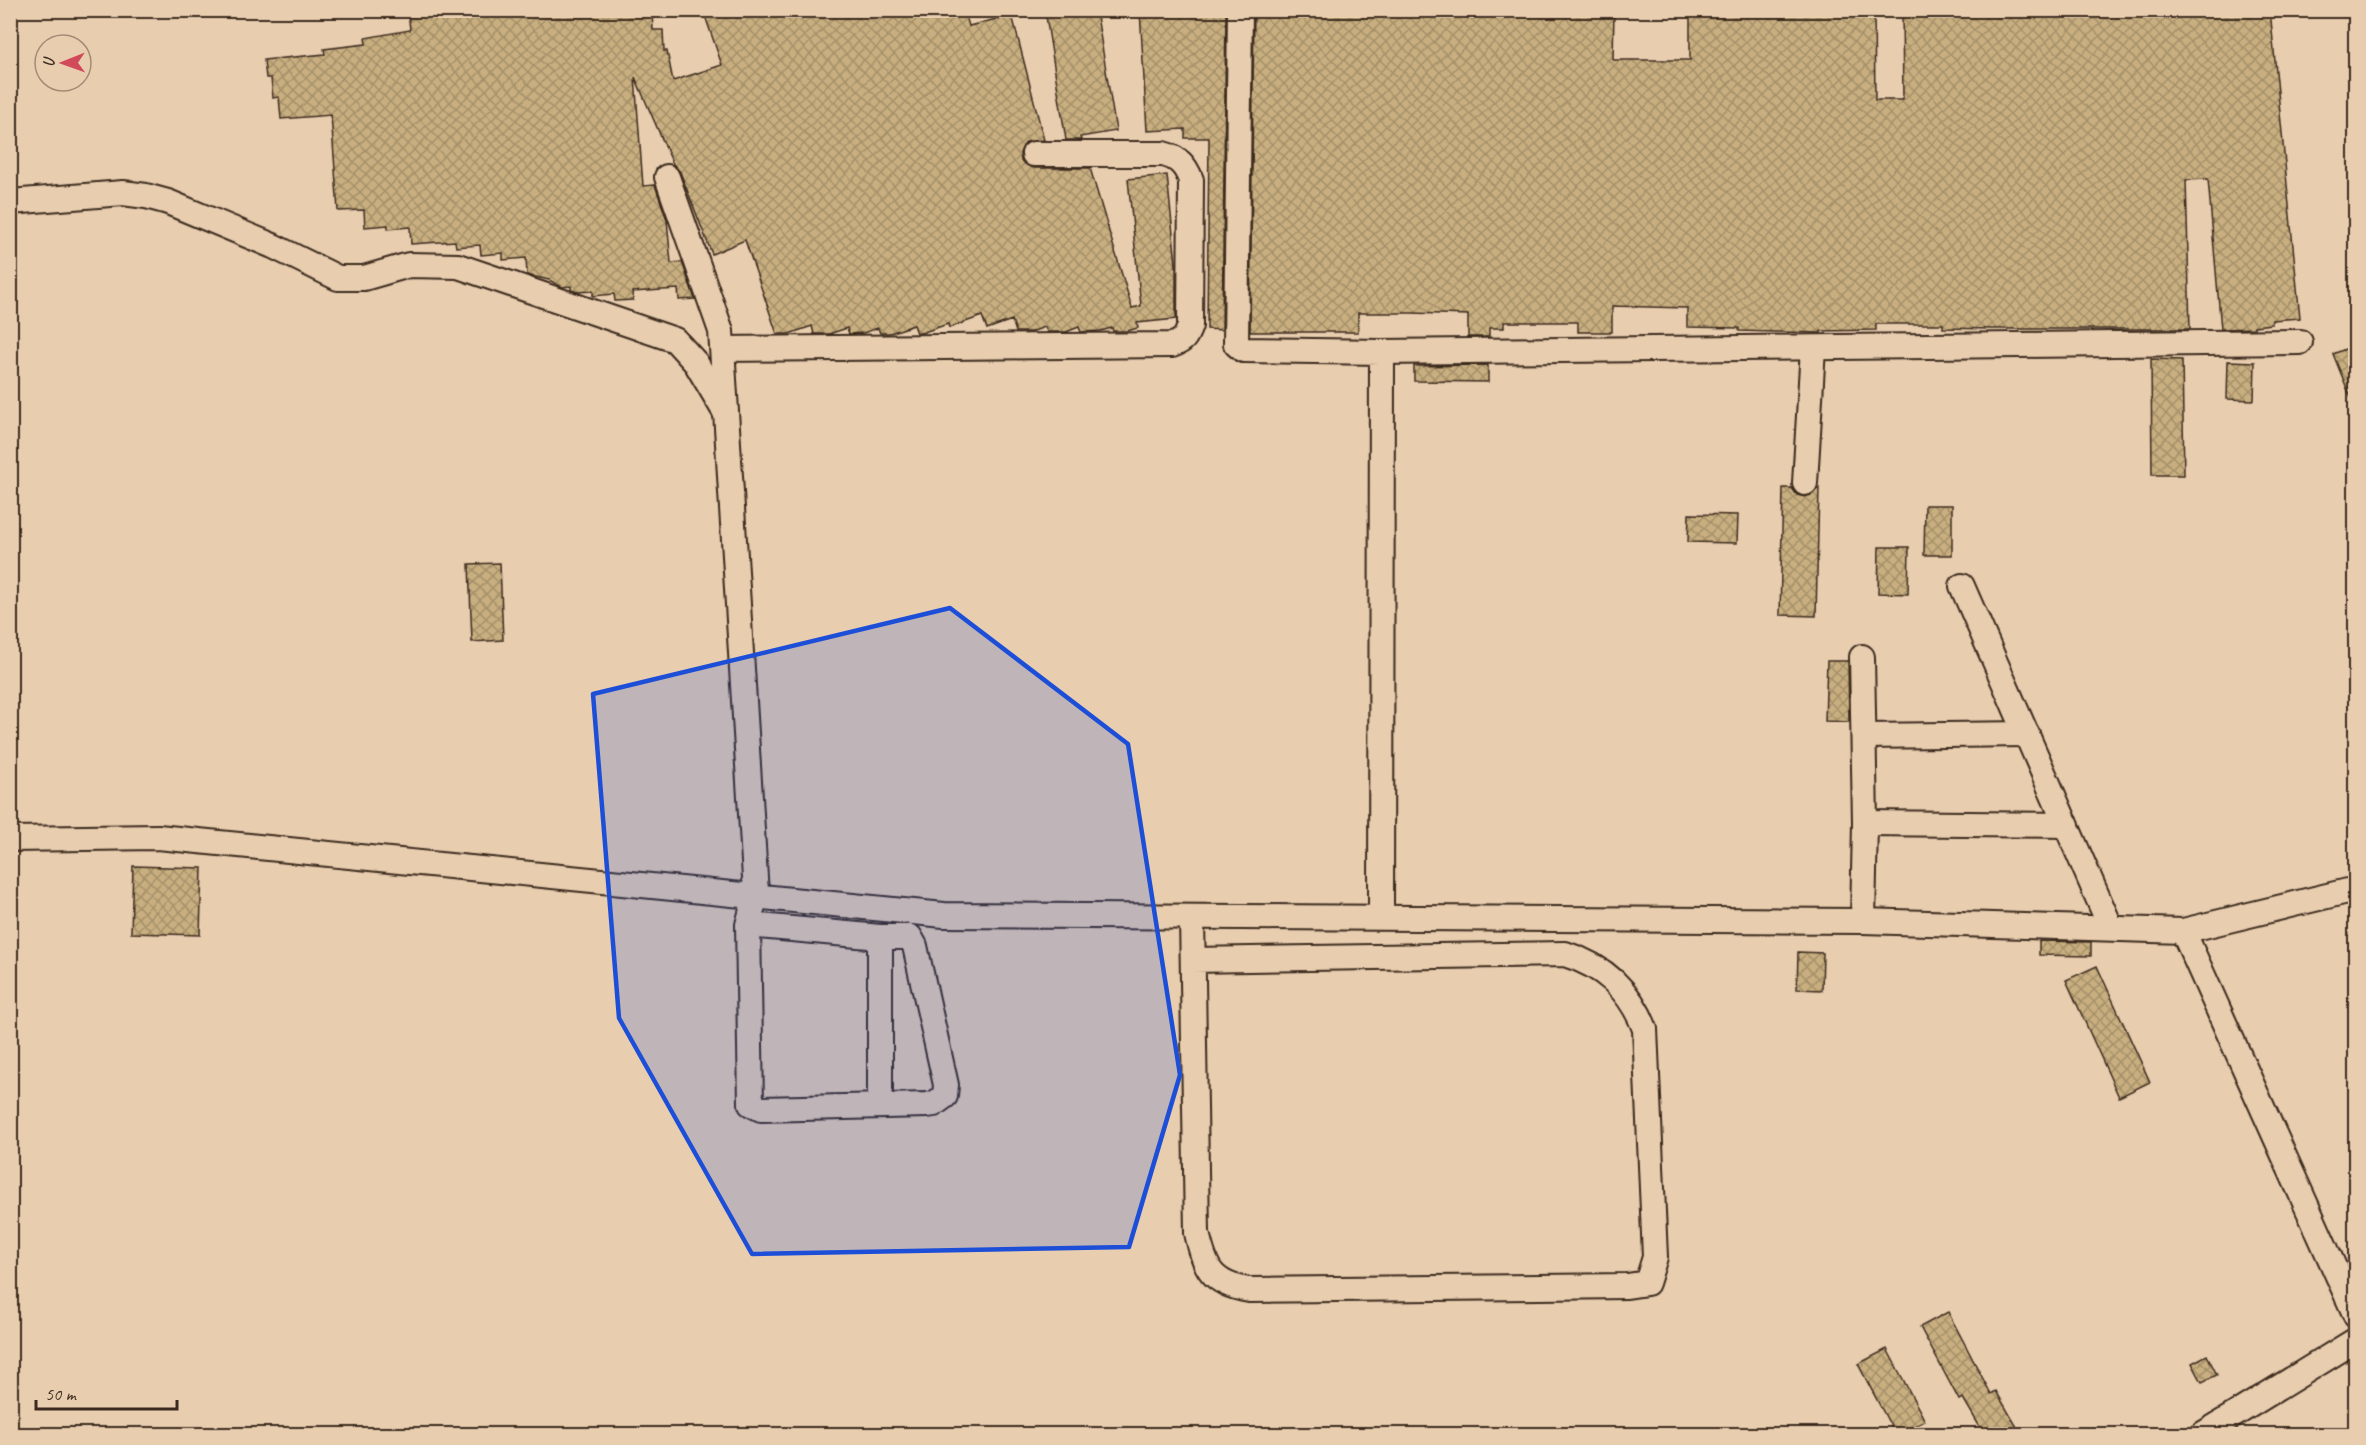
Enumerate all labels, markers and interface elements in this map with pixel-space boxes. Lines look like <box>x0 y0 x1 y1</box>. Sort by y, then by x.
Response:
north arrow <box>33 33 93 93</box>
text: U <box>39 56 59 67</box>
scale bar <box>36 1373 177 1411</box>
text: 50 m <box>45 1383 78 1405</box>

